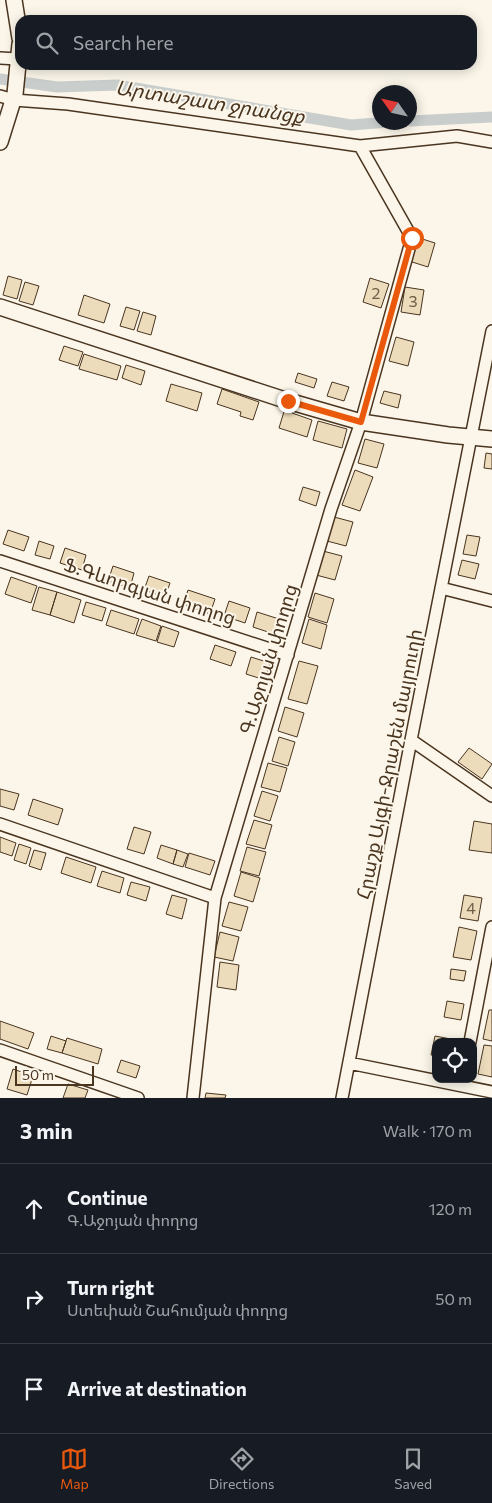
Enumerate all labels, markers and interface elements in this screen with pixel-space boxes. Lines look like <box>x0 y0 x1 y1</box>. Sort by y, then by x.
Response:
search box <box>15 15 477 70</box>
icon: search <box>33 29 61 57</box>
text: Search here <box>73 31 173 54</box>
water label: Արտաշատ ջրանցք <box>114 74 308 129</box>
north arrow <box>372 85 417 130</box>
route start <box>401 227 424 250</box>
house number: 2 <box>372 283 381 302</box>
house number: 3 <box>408 291 418 310</box>
route end <box>277 390 300 413</box>
street label: Ֆ.Գևորգյան փողոց <box>61 552 239 630</box>
street label: Գ.Աջոյան փողոց <box>234 581 302 737</box>
street label: Հրաշք Այգի-Ջրաշեն մայրուղի <box>351 627 427 901</box>
house number: 4 <box>466 898 476 917</box>
map controls <box>432 1038 477 1083</box>
button: locate <box>432 1038 477 1083</box>
scale bar <box>15 1063 94 1086</box>
text: 50 m <box>22 1066 54 1083</box>
text: 3 min <box>20 1118 73 1143</box>
text: Walk · 170 m <box>383 1121 472 1140</box>
text: Continue <box>67 1186 147 1209</box>
icon: ahead <box>20 1195 48 1223</box>
text: 120 m <box>429 1199 472 1218</box>
text: Գ.Աջոյան փողոց <box>67 1210 198 1229</box>
text: Turn right <box>67 1276 154 1299</box>
icon: right <box>20 1285 48 1313</box>
text: 50 m <box>435 1289 472 1308</box>
text: Ստեփան Շահումյան փողոց <box>67 1300 288 1319</box>
icon: arrive <box>20 1375 48 1403</box>
text: Arrive at destination <box>67 1377 247 1400</box>
tab: Map <box>60 1445 89 1492</box>
tab: Directions <box>209 1445 274 1492</box>
tab: Saved <box>394 1445 432 1492</box>

